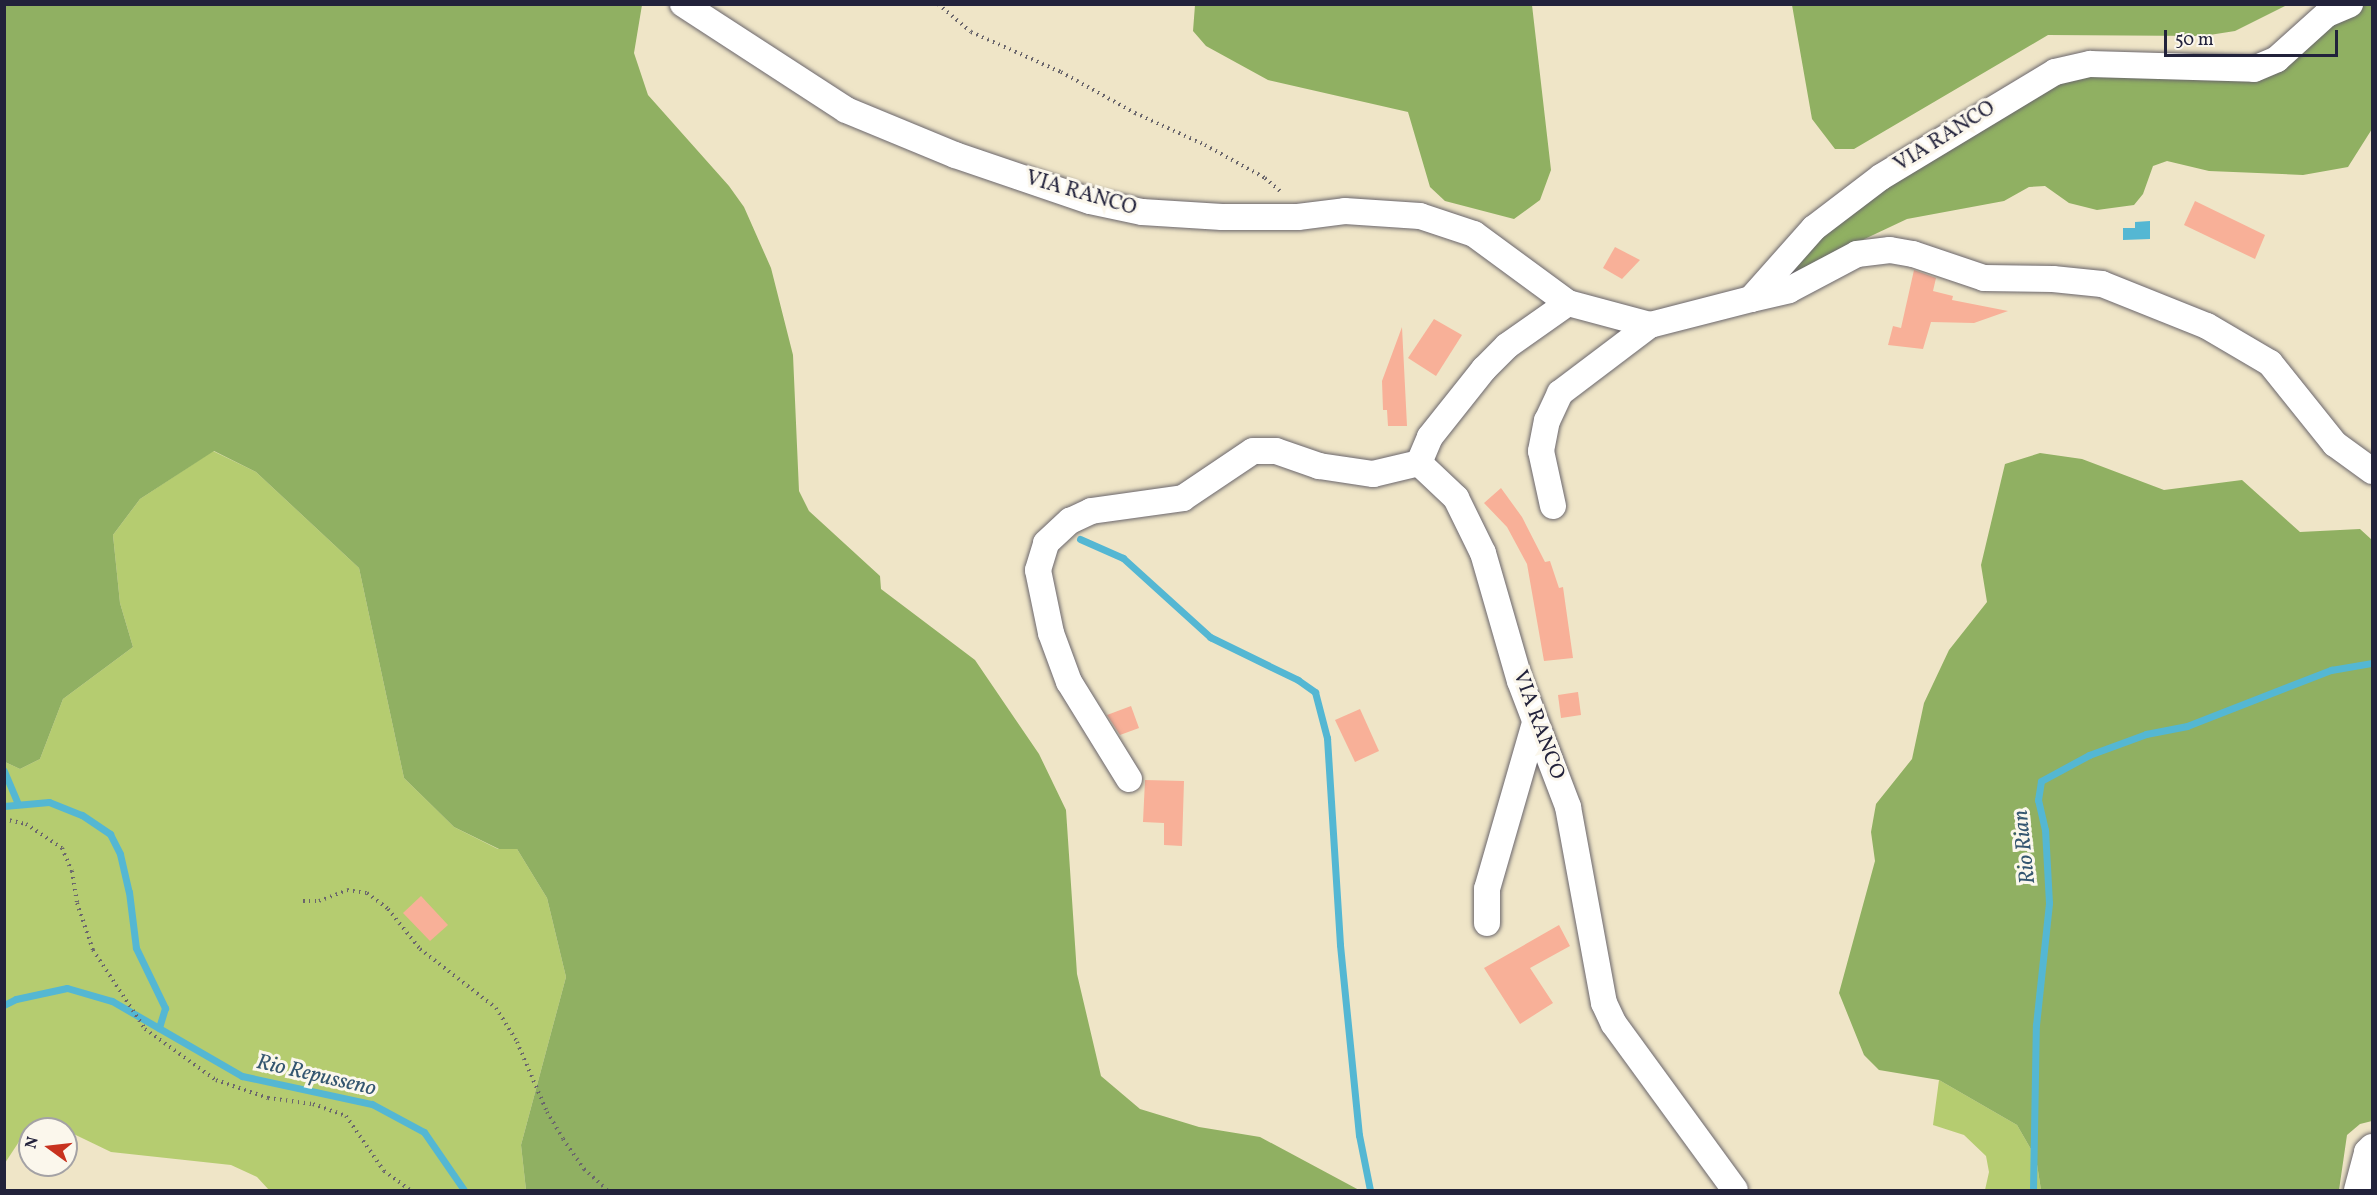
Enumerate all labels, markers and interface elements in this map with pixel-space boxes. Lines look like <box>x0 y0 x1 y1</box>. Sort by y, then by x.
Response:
scale bar <box>2167 18 2341 56</box>
text: 50 m <box>2175 28 2214 53</box>
street label: VIA RANCO <box>1890 96 2000 178</box>
street label: VIA RANCO <box>1023 166 1139 222</box>
street label: VIA RANCO <box>1507 667 1569 783</box>
water label: Rio Rian <box>2008 809 2042 885</box>
water label: Rio Repusseno <box>254 1049 378 1103</box>
north arrow <box>18 1117 78 1177</box>
text: N <box>20 1134 45 1151</box>

